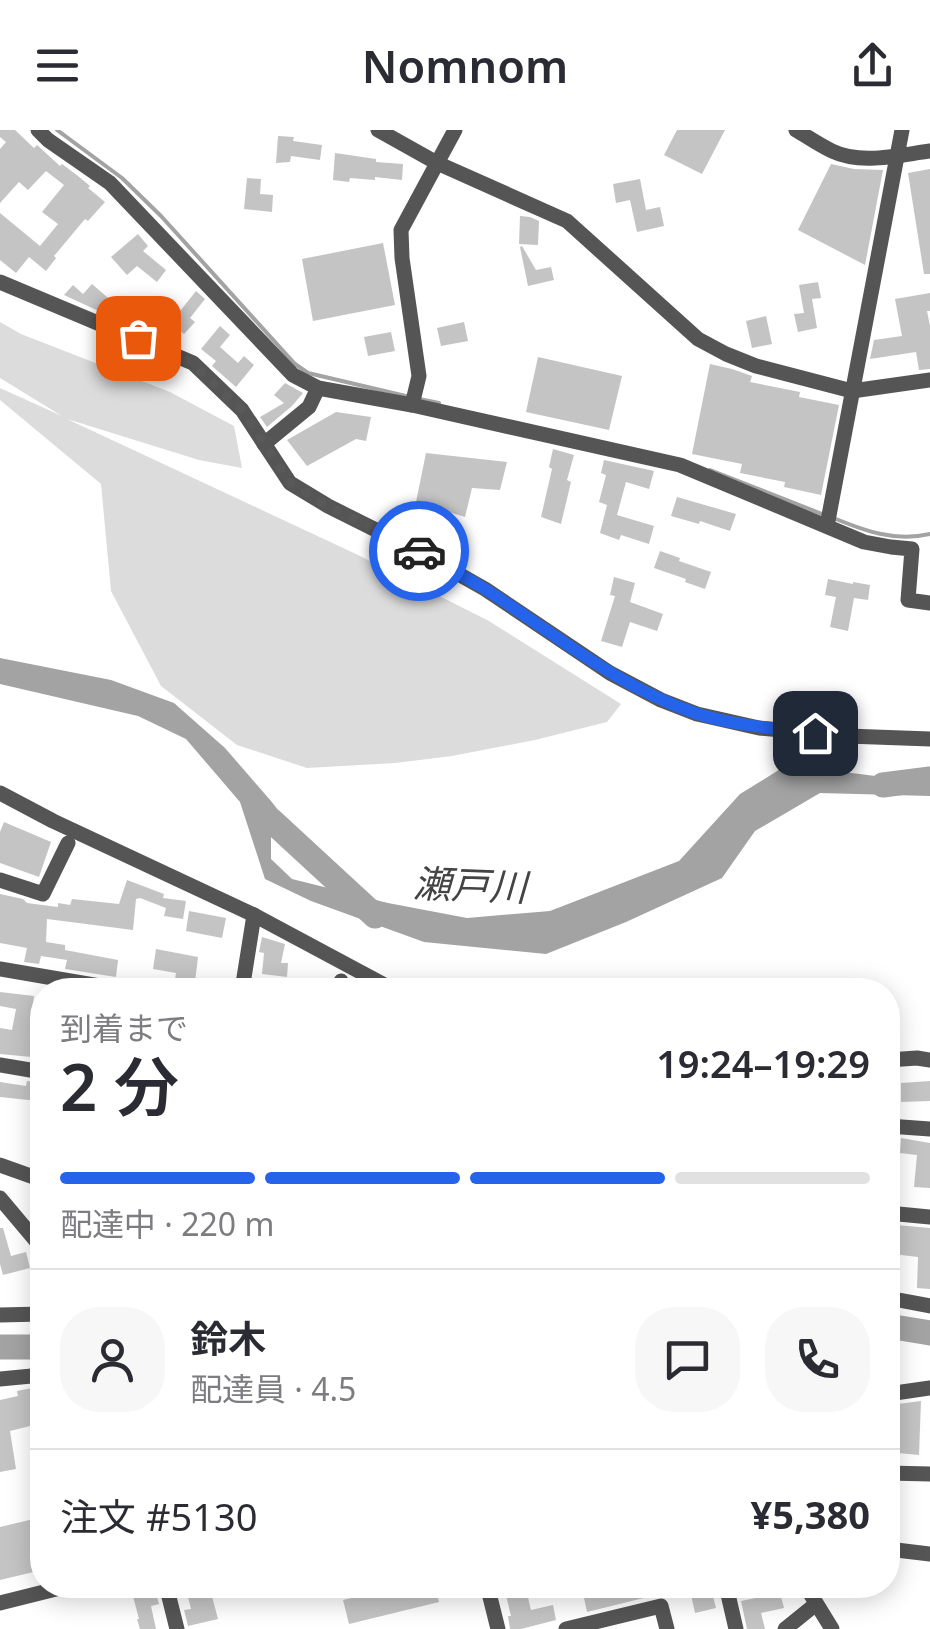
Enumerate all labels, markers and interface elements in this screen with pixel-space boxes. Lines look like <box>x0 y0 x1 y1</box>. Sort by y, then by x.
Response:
text: Nomnom <box>362 35 568 96</box>
icon: menu <box>30 38 85 93</box>
icon: share <box>845 38 900 93</box>
pin <box>96 296 181 381</box>
icon: bag <box>111 311 166 366</box>
courier <box>369 501 469 601</box>
icon: car <box>392 524 447 579</box>
pin <box>773 691 858 776</box>
icon: home <box>788 706 843 761</box>
water label: 瀬戸川 <box>412 856 532 912</box>
text: 到着まで <box>60 1006 188 1049</box>
text: 19:24–19:29 <box>656 1037 870 1089</box>
text: 2 分 <box>60 1042 179 1130</box>
text: 配達中 · 220 m <box>60 1202 274 1245</box>
button: person <box>60 1307 165 1412</box>
button: chat <box>635 1307 740 1412</box>
button: phone <box>765 1307 870 1412</box>
text: 鈴木 <box>190 1312 266 1364</box>
text: 配達員 · 4.5 <box>190 1367 356 1410</box>
text: ¥5,380 <box>750 1488 870 1540</box>
text: 注文 #5130 <box>60 1490 257 1542</box>

